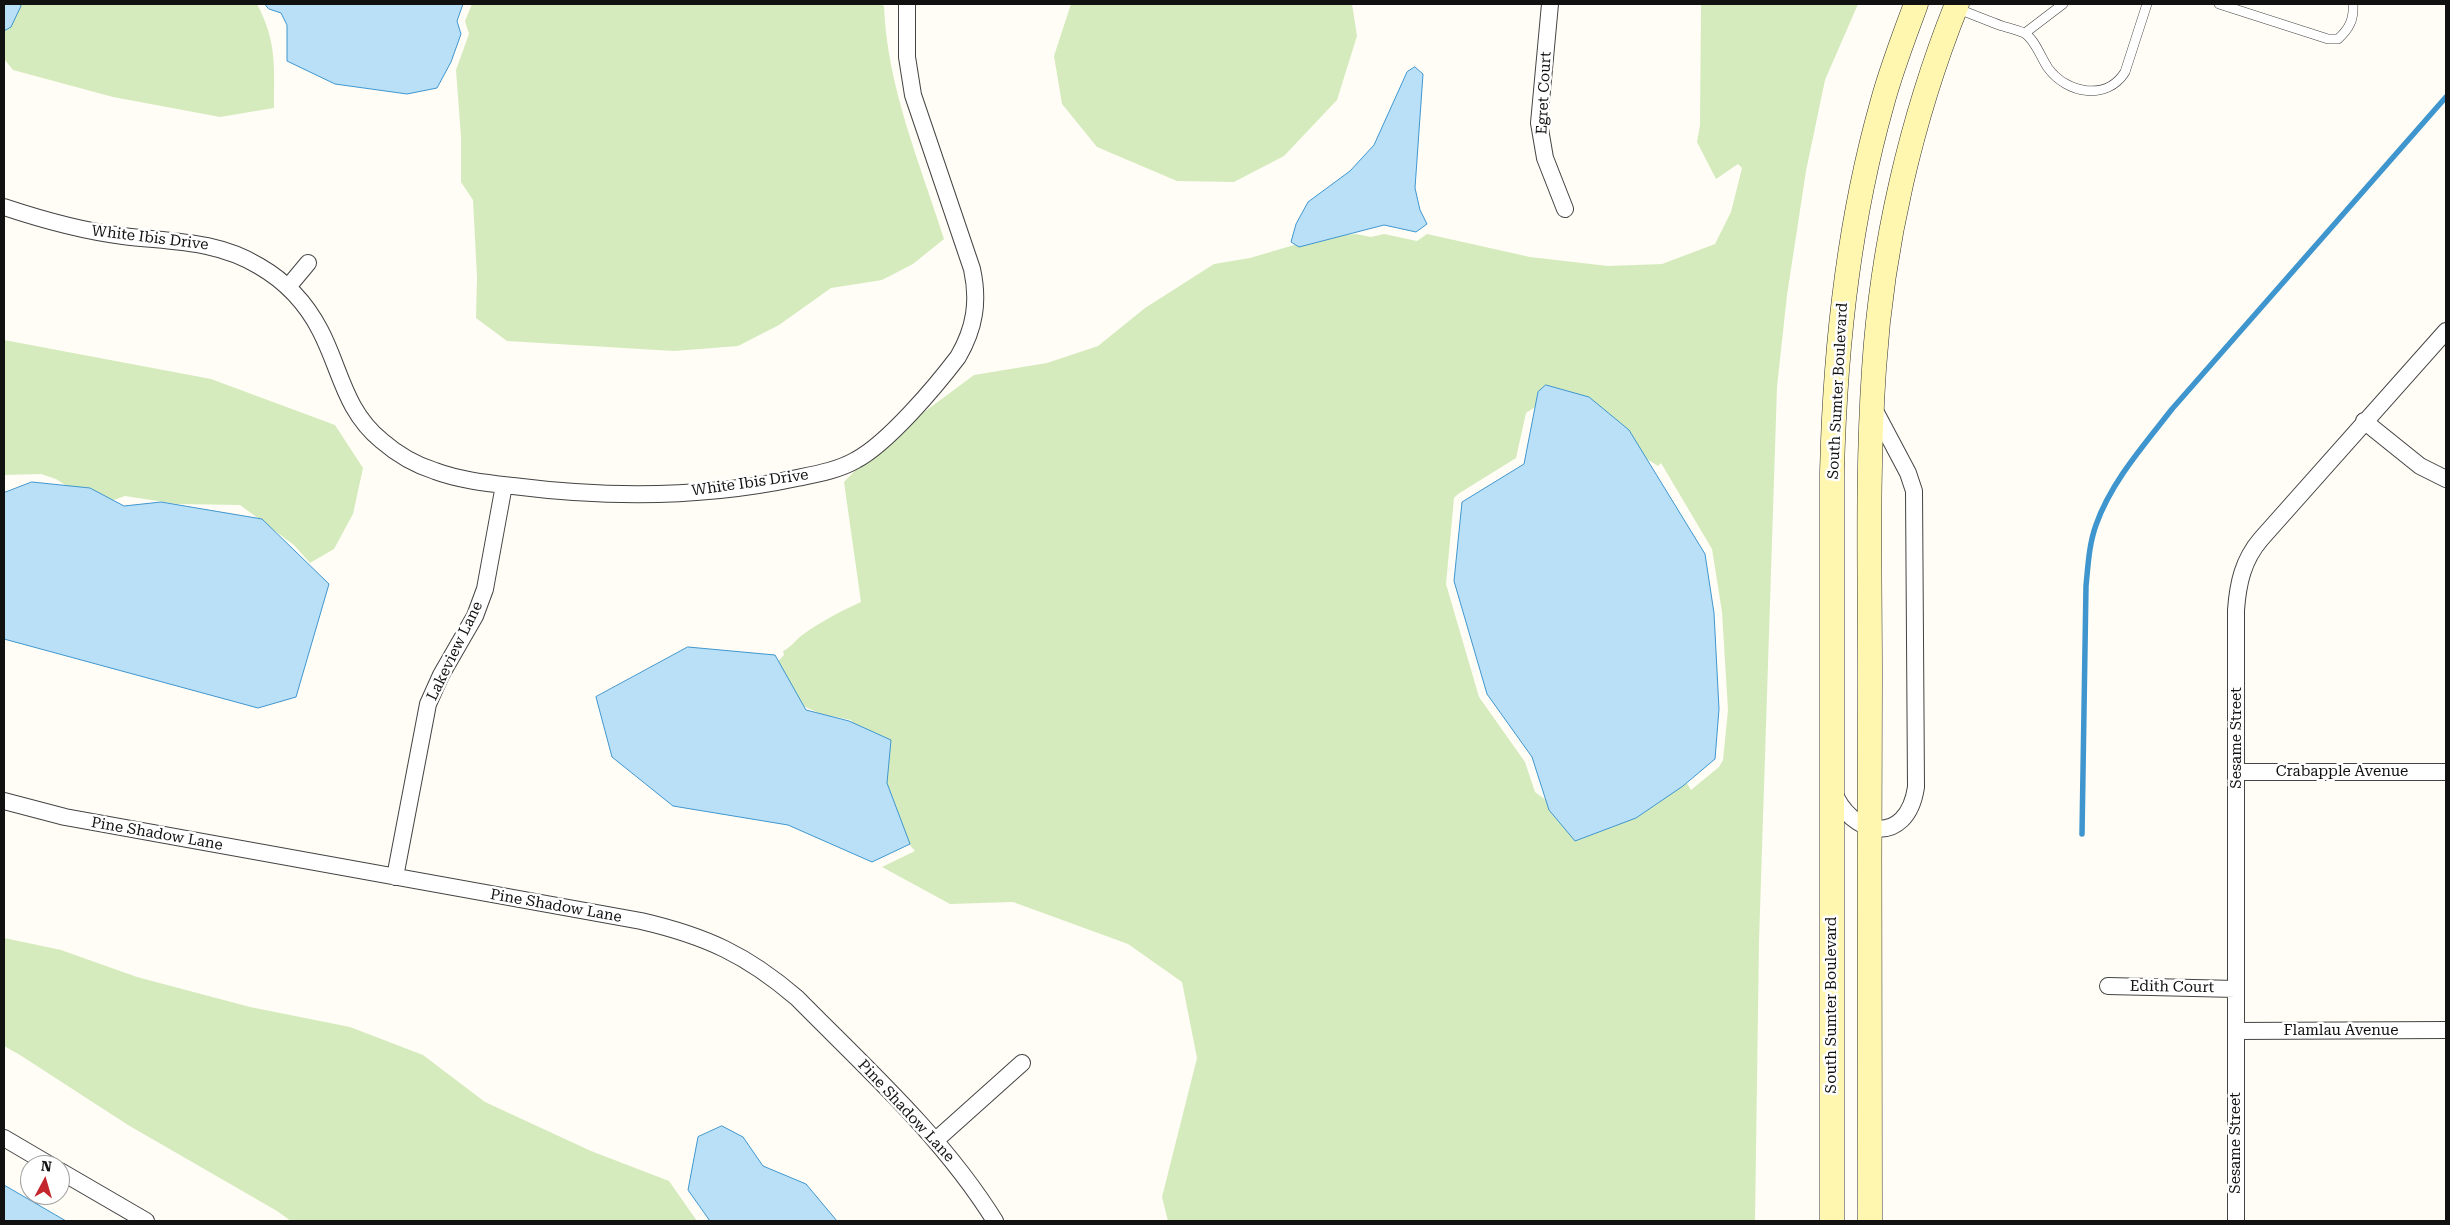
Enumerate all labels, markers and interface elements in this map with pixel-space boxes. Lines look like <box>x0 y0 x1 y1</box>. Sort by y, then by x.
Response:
street label: Egret Court <box>1533 51 1555 135</box>
street label: White Ibis Drive <box>91 222 209 254</box>
street label: South Sumter Boulevard <box>1824 302 1852 480</box>
street label: White Ibis Drive <box>691 466 809 500</box>
street label: Lakeview Lane <box>423 599 487 703</box>
street label: Sesame Street <box>2228 687 2246 789</box>
street label: Crabapple Avenue <box>2276 763 2408 781</box>
street label: Pine Shadow Lane <box>90 814 224 854</box>
street label: Pine Shadow Lane <box>489 886 623 926</box>
street label: South Sumter Boulevard <box>1823 917 1841 1093</box>
street label: Edith Court <box>2130 977 2214 997</box>
street label: Flamlau Avenue <box>2284 1022 2398 1040</box>
street label: Pine Shadow Lane <box>854 1056 958 1166</box>
street label: Sesame Street <box>2227 1092 2245 1194</box>
north arrow <box>20 1155 70 1205</box>
text: N <box>40 1158 53 1175</box>

